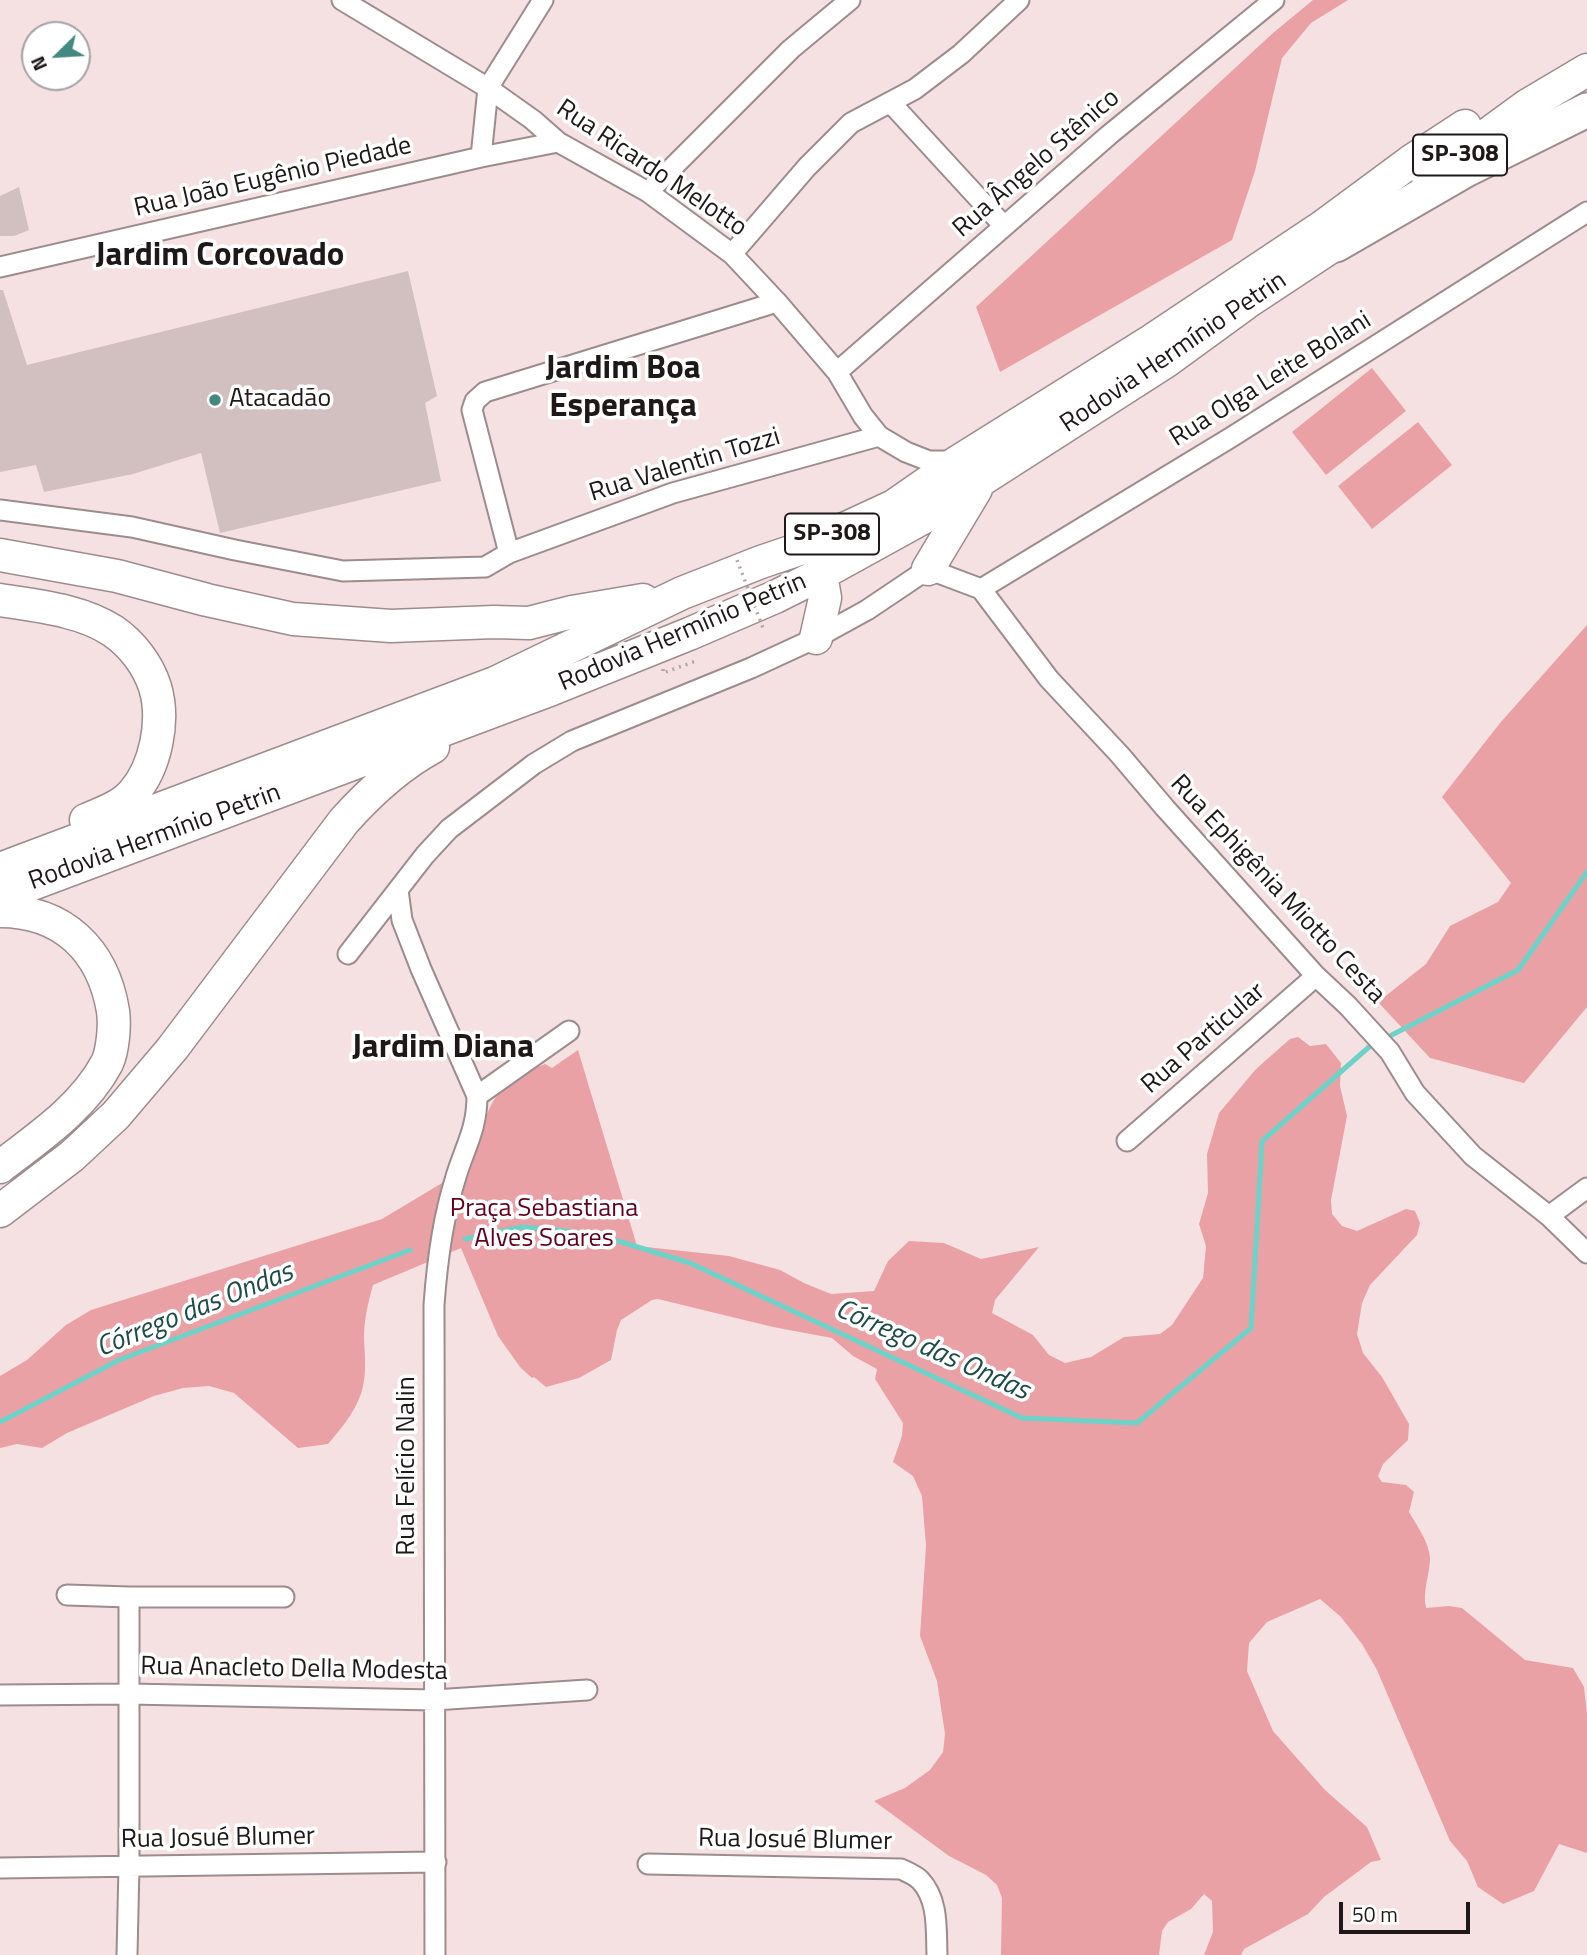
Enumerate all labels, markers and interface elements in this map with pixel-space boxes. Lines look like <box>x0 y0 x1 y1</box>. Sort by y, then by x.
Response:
north arrow <box>21 21 91 91</box>
text: N <box>22 52 54 76</box>
street label: Rua Ângelo Stênico <box>947 83 1127 245</box>
street label: Rua Ricardo Melotto <box>550 94 752 244</box>
street label: Rua João Eugênio Piedade <box>131 131 415 225</box>
road number: SP-308 <box>1413 134 1507 176</box>
district label: Jardim Corcovado <box>96 237 344 277</box>
street label: Rodovia Hermínio Petrin <box>1055 266 1293 440</box>
street label: Rua Olga Leite Bolani <box>1165 305 1377 455</box>
district label: Jardim Boa Esperança <box>545 350 701 428</box>
place label: Atacadão <box>229 384 331 416</box>
marker: Atacadão <box>207 392 223 408</box>
street label: Rua Valentin Tozzi <box>586 422 784 510</box>
road number: SP-308 <box>785 514 879 554</box>
street label: Rodovia Hermínio Petrin <box>555 567 811 699</box>
street label: Rua Ephigênia Miotto Cesta <box>1163 769 1391 1011</box>
street label: Rodovia Hermínio Petrin <box>25 778 285 898</box>
street label: Rua Particular <box>1136 977 1272 1101</box>
district label: Jardim Diana <box>352 1029 534 1069</box>
park label: Praça Sebastiana Alves Soares <box>450 1194 638 1256</box>
water label: Córrego das Ondas <box>92 1256 298 1366</box>
water label: Córrego das Ondas <box>830 1293 1034 1409</box>
street label: Rua Felício Nalin <box>392 1376 424 1556</box>
street label: Rua Anacleto Della Modesta <box>140 1652 448 1688</box>
street label: Rua Josué Blumer <box>121 1822 315 1856</box>
street label: Rua Josué Blumer <box>698 1824 892 1858</box>
scale bar <box>1342 1888 1473 1932</box>
text: 50 m <box>1352 1898 1398 1930</box>

